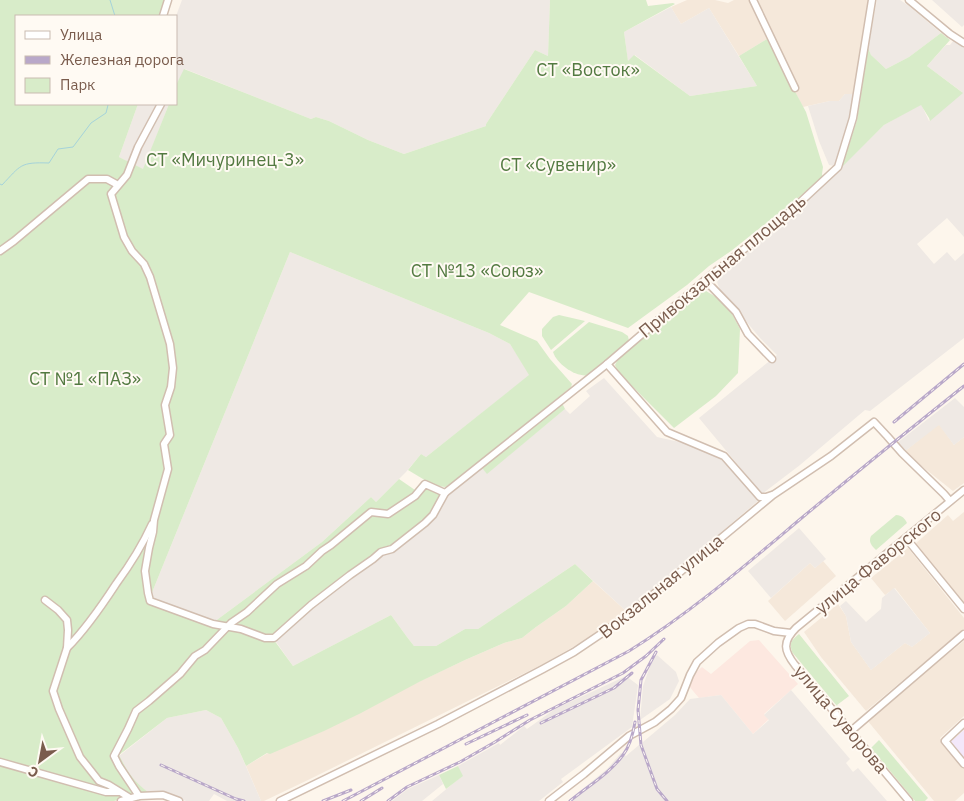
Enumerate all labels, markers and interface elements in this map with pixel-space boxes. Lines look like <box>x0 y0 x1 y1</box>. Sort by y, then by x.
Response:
legend <box>15 15 178 105</box>
text: Улица <box>60 25 102 44</box>
text: Железная дорога <box>60 50 184 69</box>
park label: СТ «Восток» <box>536 58 640 81</box>
text: Парк <box>60 75 95 94</box>
park label: СТ «Мичуринец-3» <box>146 148 304 171</box>
park label: СТ «Сувенир» <box>500 153 616 176</box>
street label: Привокзальная площадь <box>634 189 810 343</box>
park label: СТ №13 «Союз» <box>411 259 543 282</box>
park label: СТ №1 «ПАЗ» <box>29 367 141 390</box>
street label: улица Фаворского <box>810 503 946 619</box>
street label: Вокзальная улица <box>594 528 728 643</box>
street label: улица Суворова <box>789 660 893 778</box>
north arrow <box>15 736 65 786</box>
text: С <box>24 762 42 782</box>

